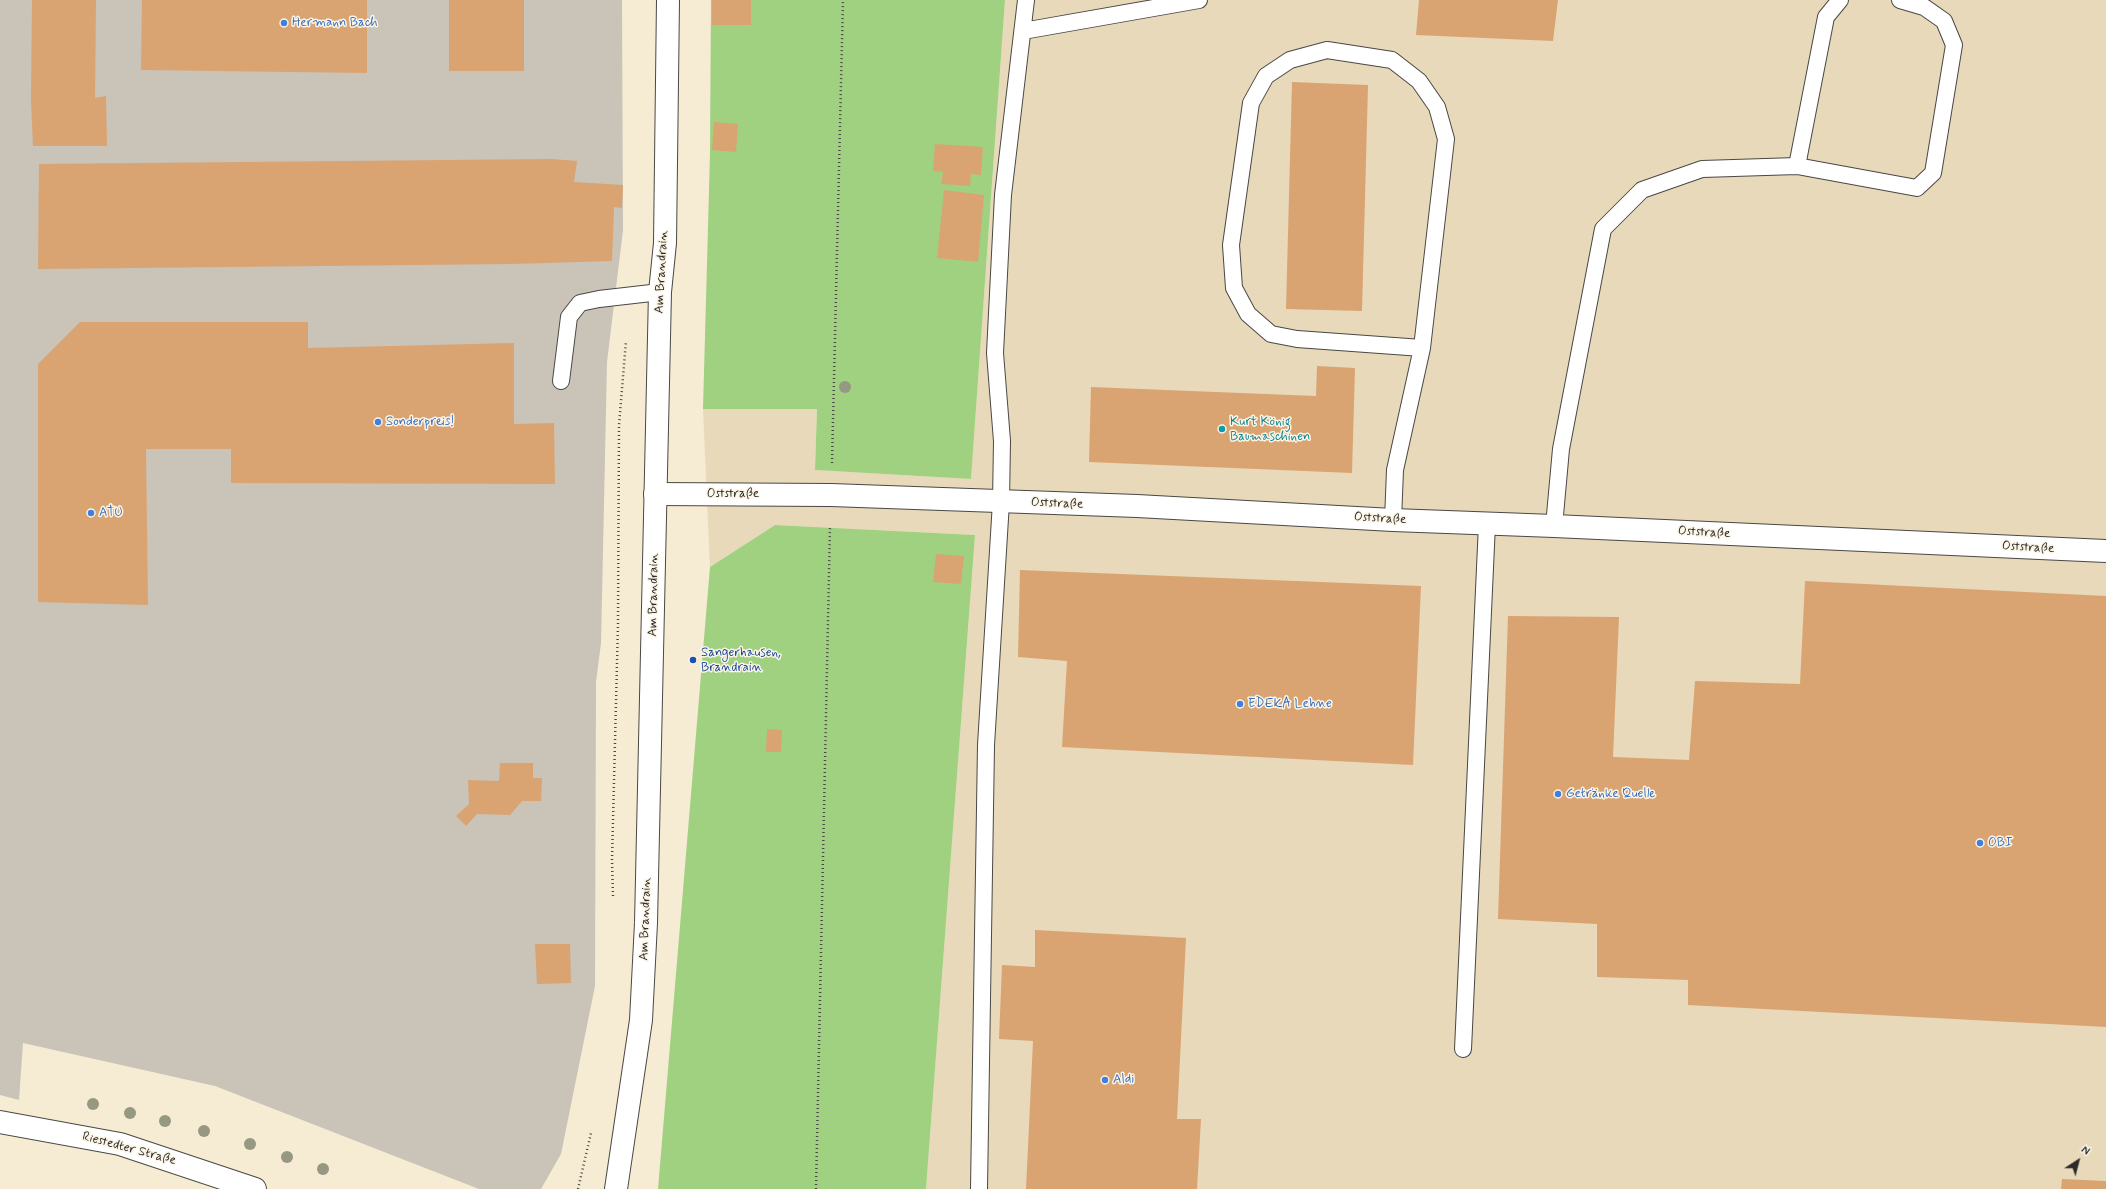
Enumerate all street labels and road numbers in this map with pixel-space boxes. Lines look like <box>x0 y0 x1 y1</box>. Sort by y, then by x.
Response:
street label: Am Brandrain <box>652 230 672 314</box>
street label: Oststraße <box>707 486 759 502</box>
street label: Oststraße <box>1031 495 1083 513</box>
street label: Oststraße <box>1353 510 1407 528</box>
street label: Oststraße <box>1677 524 1731 542</box>
street label: Oststraße <box>2001 539 2055 557</box>
street label: Am Brandrain <box>645 553 663 637</box>
street label: Am Brandrain <box>637 877 655 961</box>
street label: Riestedter Straße <box>80 1129 178 1169</box>

